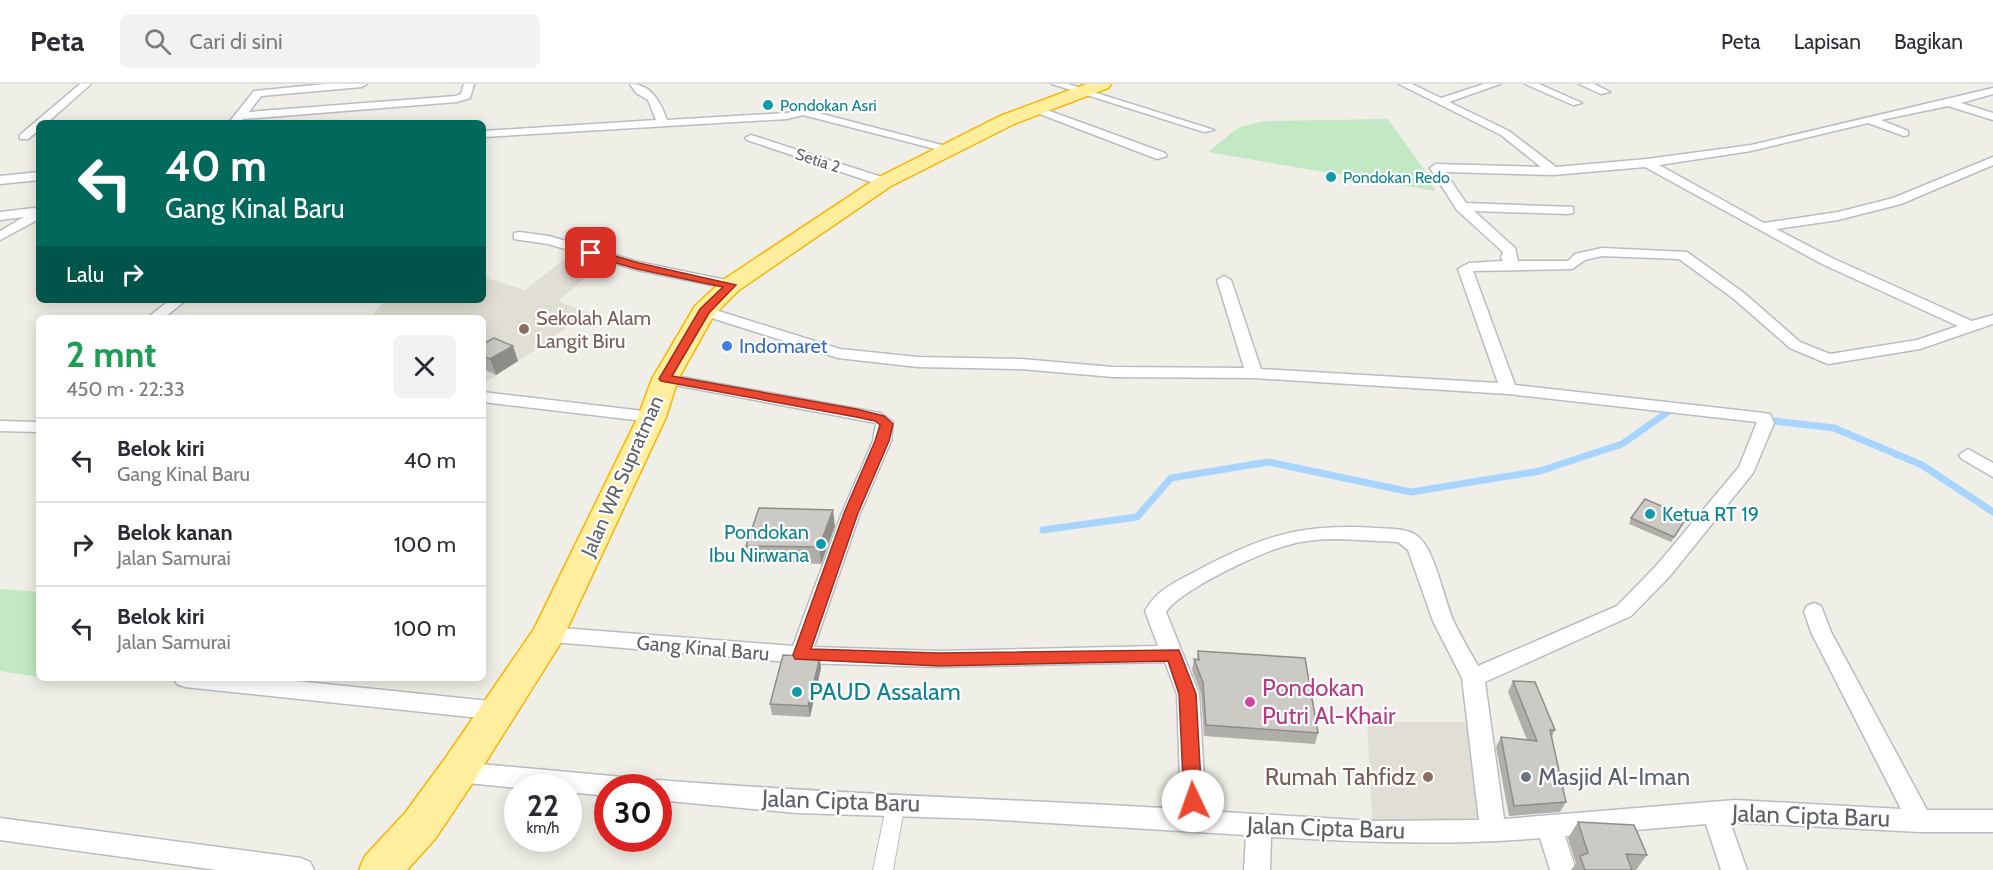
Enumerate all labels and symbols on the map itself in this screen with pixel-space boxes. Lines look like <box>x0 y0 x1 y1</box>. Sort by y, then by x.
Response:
place label: Pondokan Asri <box>780 96 877 115</box>
marker: Pondokan Asri <box>761 98 775 112</box>
street label: Setia 2 <box>793 144 843 177</box>
place label: Pondokan Redo <box>1343 168 1450 187</box>
marker: Pondokan Redo <box>1324 170 1338 184</box>
pin <box>565 227 616 278</box>
place label: Sekolah Alam Langit Biru <box>536 306 651 353</box>
marker: Sekolah Alam Langit Biru <box>517 322 531 336</box>
place label: Indomaret <box>739 334 828 358</box>
marker: Indomaret <box>720 339 734 353</box>
street label: Jalan WR Supratman <box>575 392 668 561</box>
place label: Ketua RT 19 <box>1662 502 1759 526</box>
marker: Ketua RT 19 <box>1643 507 1657 521</box>
place label: Pondokan Ibu Nirwana <box>709 520 809 567</box>
marker: Pondokan Ibu Nirwana <box>814 537 828 551</box>
street label: Gang Kinal Baru <box>636 630 770 666</box>
place label: Pondokan Putri Al-Khair <box>1262 673 1396 730</box>
place label: PAUD Assalam <box>809 677 961 706</box>
marker: PAUD Assalam <box>790 685 804 699</box>
marker: Pondokan Putri Al-Khair <box>1243 695 1257 709</box>
place label: Rumah Tahfidz <box>1265 762 1416 791</box>
place label: Masjid Al-Iman <box>1538 762 1690 791</box>
position arrow <box>1161 769 1225 833</box>
marker: Rumah Tahfidz <box>1421 770 1435 784</box>
marker: Masjid Al-Iman <box>1519 770 1533 784</box>
speed limit sign: 30 <box>594 774 672 852</box>
street label: Jalan Cipta Baru <box>760 783 921 818</box>
street label: Jalan Cipta Baru <box>1730 798 1891 833</box>
street label: Jalan Cipta Baru <box>1245 810 1406 845</box>

